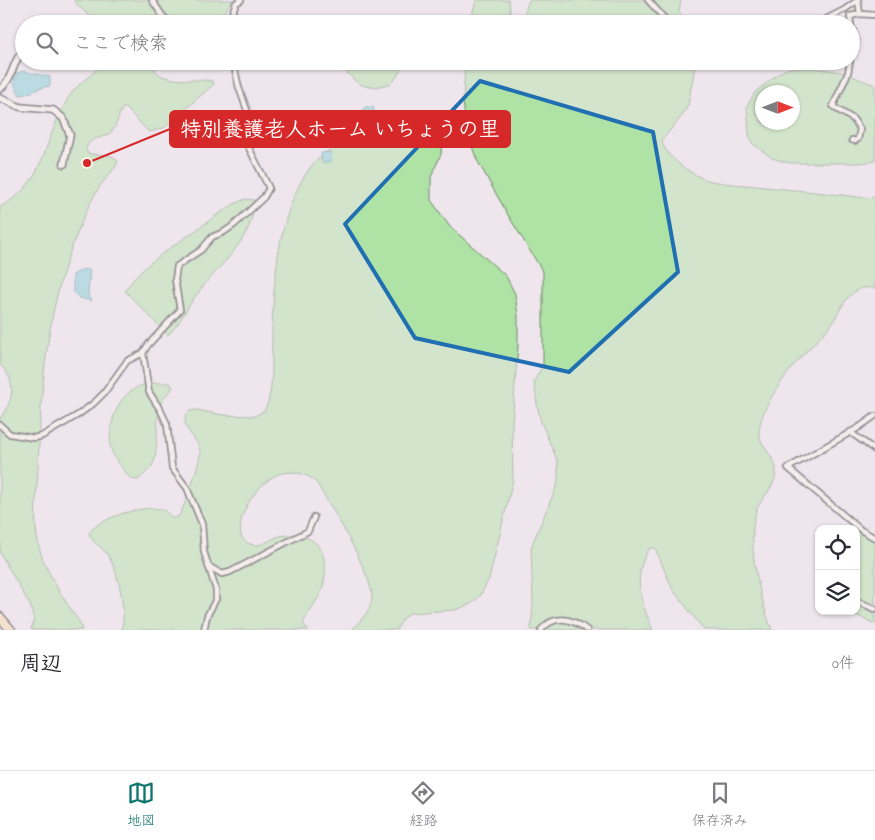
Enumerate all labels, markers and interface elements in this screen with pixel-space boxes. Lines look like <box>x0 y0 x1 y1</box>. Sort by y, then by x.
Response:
search box <box>15 15 860 70</box>
icon: search <box>33 29 61 57</box>
text: ここで検索 <box>73 31 168 58</box>
north arrow <box>755 85 800 130</box>
callout: 特別養護老人ホーム いちょうの里 <box>170 111 510 147</box>
text: 特別養護老人ホーム いちょうの里 <box>180 116 500 146</box>
map controls <box>815 525 860 615</box>
button: locate <box>815 525 860 570</box>
button: layers <box>815 570 860 615</box>
text: 周辺 <box>20 650 62 680</box>
text: 0件 <box>832 652 855 676</box>
tab: 地図 <box>127 779 155 832</box>
tab: 経路 <box>409 779 437 832</box>
tab: 保存済み <box>692 779 748 832</box>

